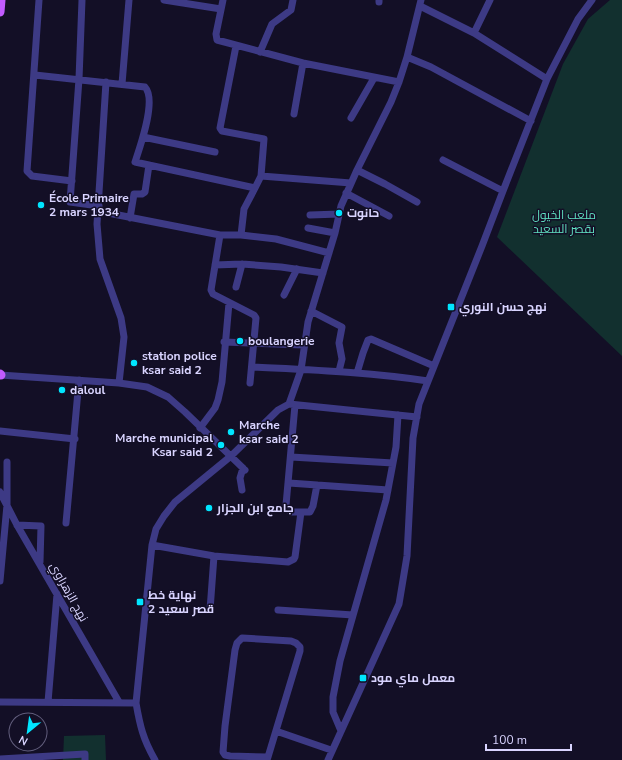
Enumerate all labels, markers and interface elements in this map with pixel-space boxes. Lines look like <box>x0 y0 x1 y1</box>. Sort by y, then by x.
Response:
place label: École Primaire 2 mars 1934 <box>49 190 129 220</box>
marker: École Primaire 2 mars 1934 <box>36 200 46 210</box>
place label: حانوت <box>347 205 379 221</box>
park label: ملعب الخيول بقصر السعيد <box>532 207 596 237</box>
marker: حانوت <box>334 208 344 218</box>
place label: نهج حسن النوري <box>459 299 547 317</box>
marker: نهج حسن النوري <box>446 302 456 312</box>
place label: boulangerie <box>248 333 315 349</box>
marker: boulangerie <box>235 336 245 346</box>
place label: station police ksar said 2 <box>142 348 217 378</box>
marker: station police ksar said 2 <box>129 358 139 368</box>
place label: daloul <box>70 382 105 398</box>
marker: daloul <box>57 385 67 395</box>
place label: Marche ksar said 2 <box>239 417 299 447</box>
marker: Marche ksar said 2 <box>226 427 236 437</box>
place label: Marche municipal Ksar said 2 <box>115 430 213 460</box>
marker: Marche municipal Ksar said 2 <box>216 440 226 450</box>
place label: جامع ابن الجزار <box>216 500 294 517</box>
marker: جامع ابن الجزار <box>204 503 214 513</box>
street label: نهج الزهراوي <box>44 559 92 626</box>
place label: نهاية خط قصر سعيد 2 <box>148 587 214 617</box>
marker: نهاية خط قصر سعيد 2 <box>135 597 145 607</box>
place label: معمل ماي مود <box>371 670 455 688</box>
marker: معمل ماي مود <box>358 673 368 683</box>
north arrow <box>8 712 48 752</box>
scale bar <box>486 726 571 752</box>
text: N <box>16 732 31 749</box>
text: 100 m <box>492 732 527 748</box>

